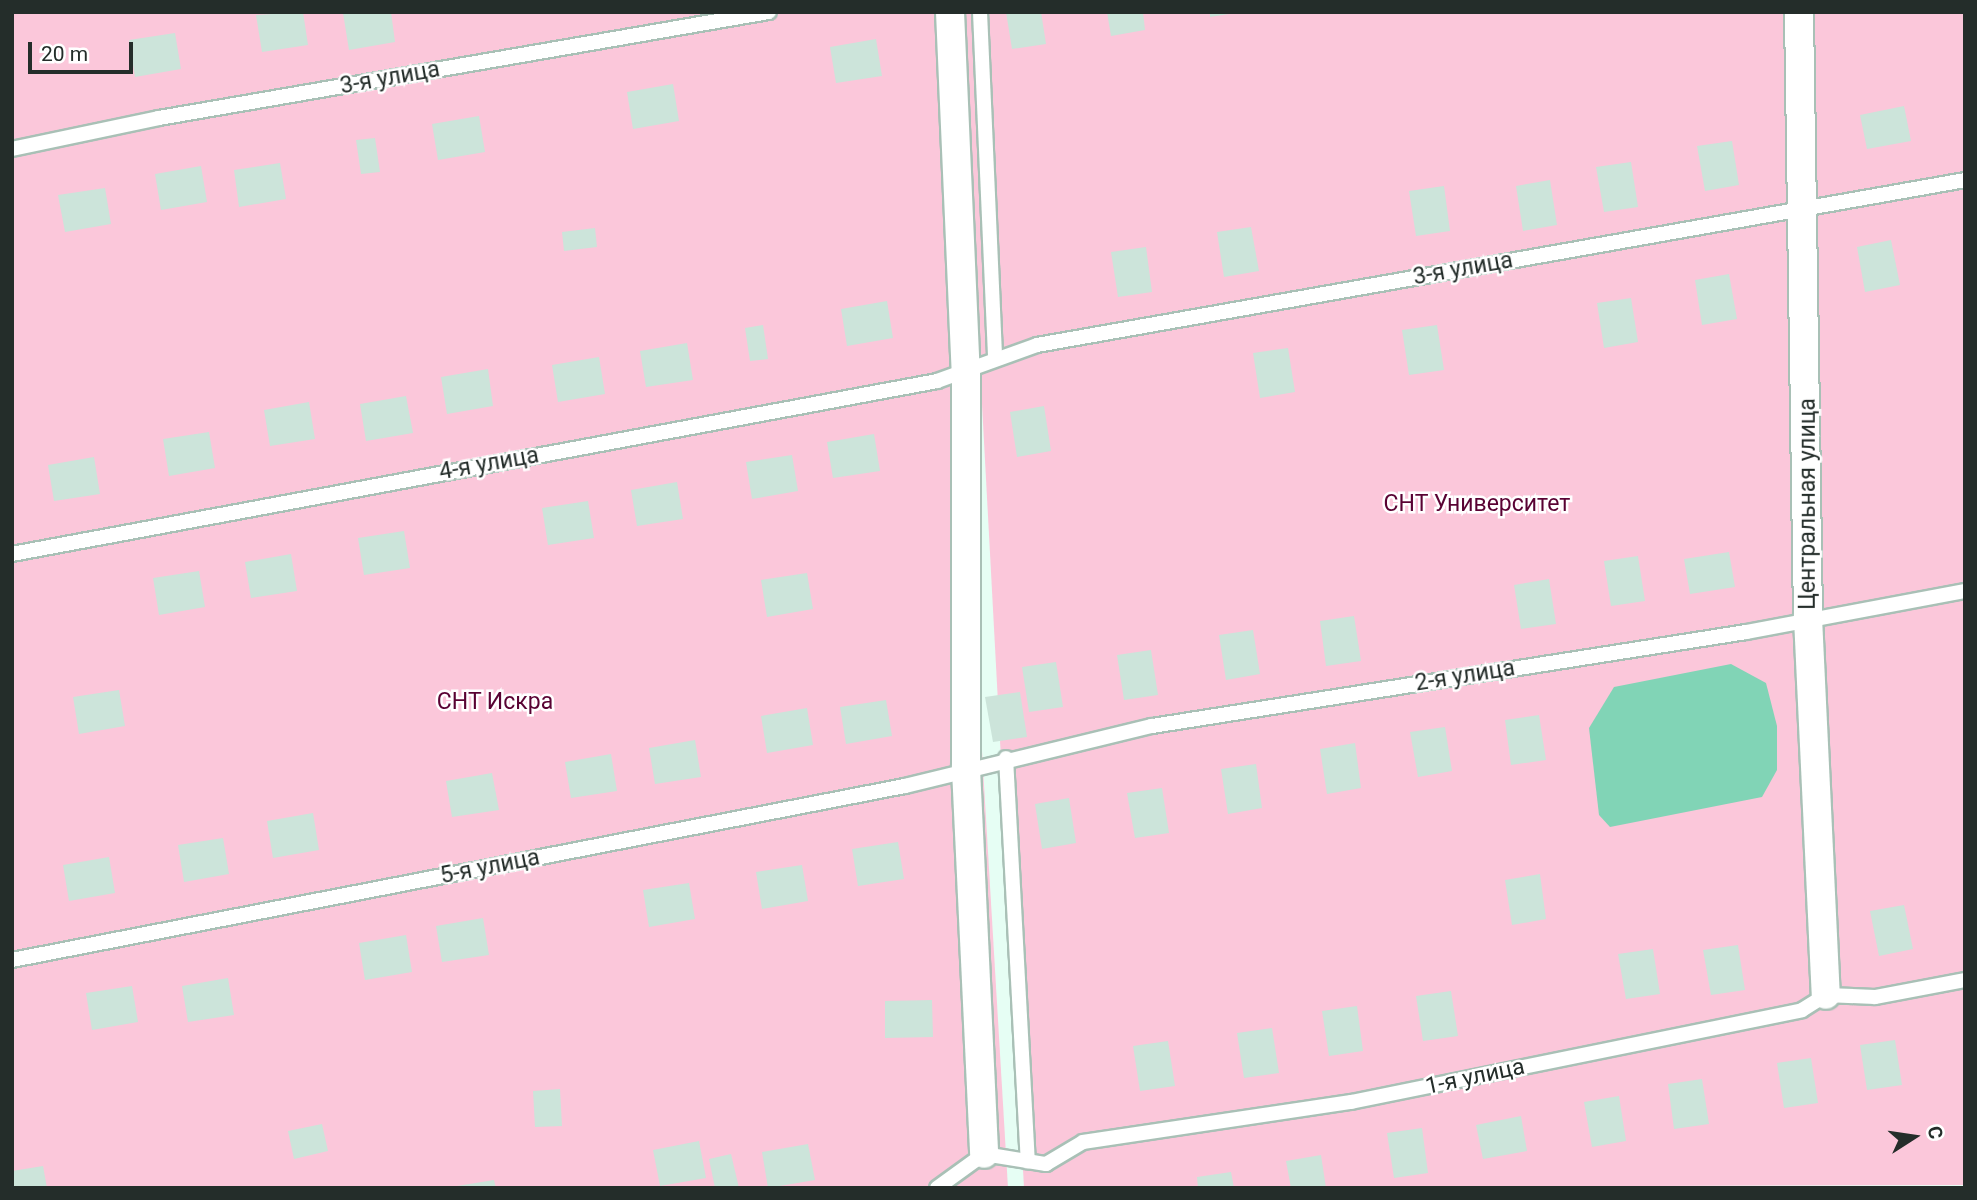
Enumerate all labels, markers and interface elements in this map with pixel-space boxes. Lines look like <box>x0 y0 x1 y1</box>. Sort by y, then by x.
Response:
scale bar <box>32 28 136 72</box>
text: 20 m <box>41 42 88 66</box>
street label: 3-я улица <box>338 56 442 100</box>
street label: 3-я улица <box>1411 247 1515 291</box>
street label: Центральная улица <box>1794 398 1822 610</box>
street label: 4-я улица <box>437 442 541 486</box>
park label: СНТ Университет <box>1383 490 1571 518</box>
street label: 2-я улица <box>1413 654 1517 698</box>
park label: СНТ Искра <box>437 688 553 716</box>
street label: 5-я улица <box>438 844 542 890</box>
street label: 1-я улица <box>1423 1053 1527 1101</box>
north arrow <box>1879 1102 1949 1172</box>
text: С <box>1922 1124 1948 1141</box>

